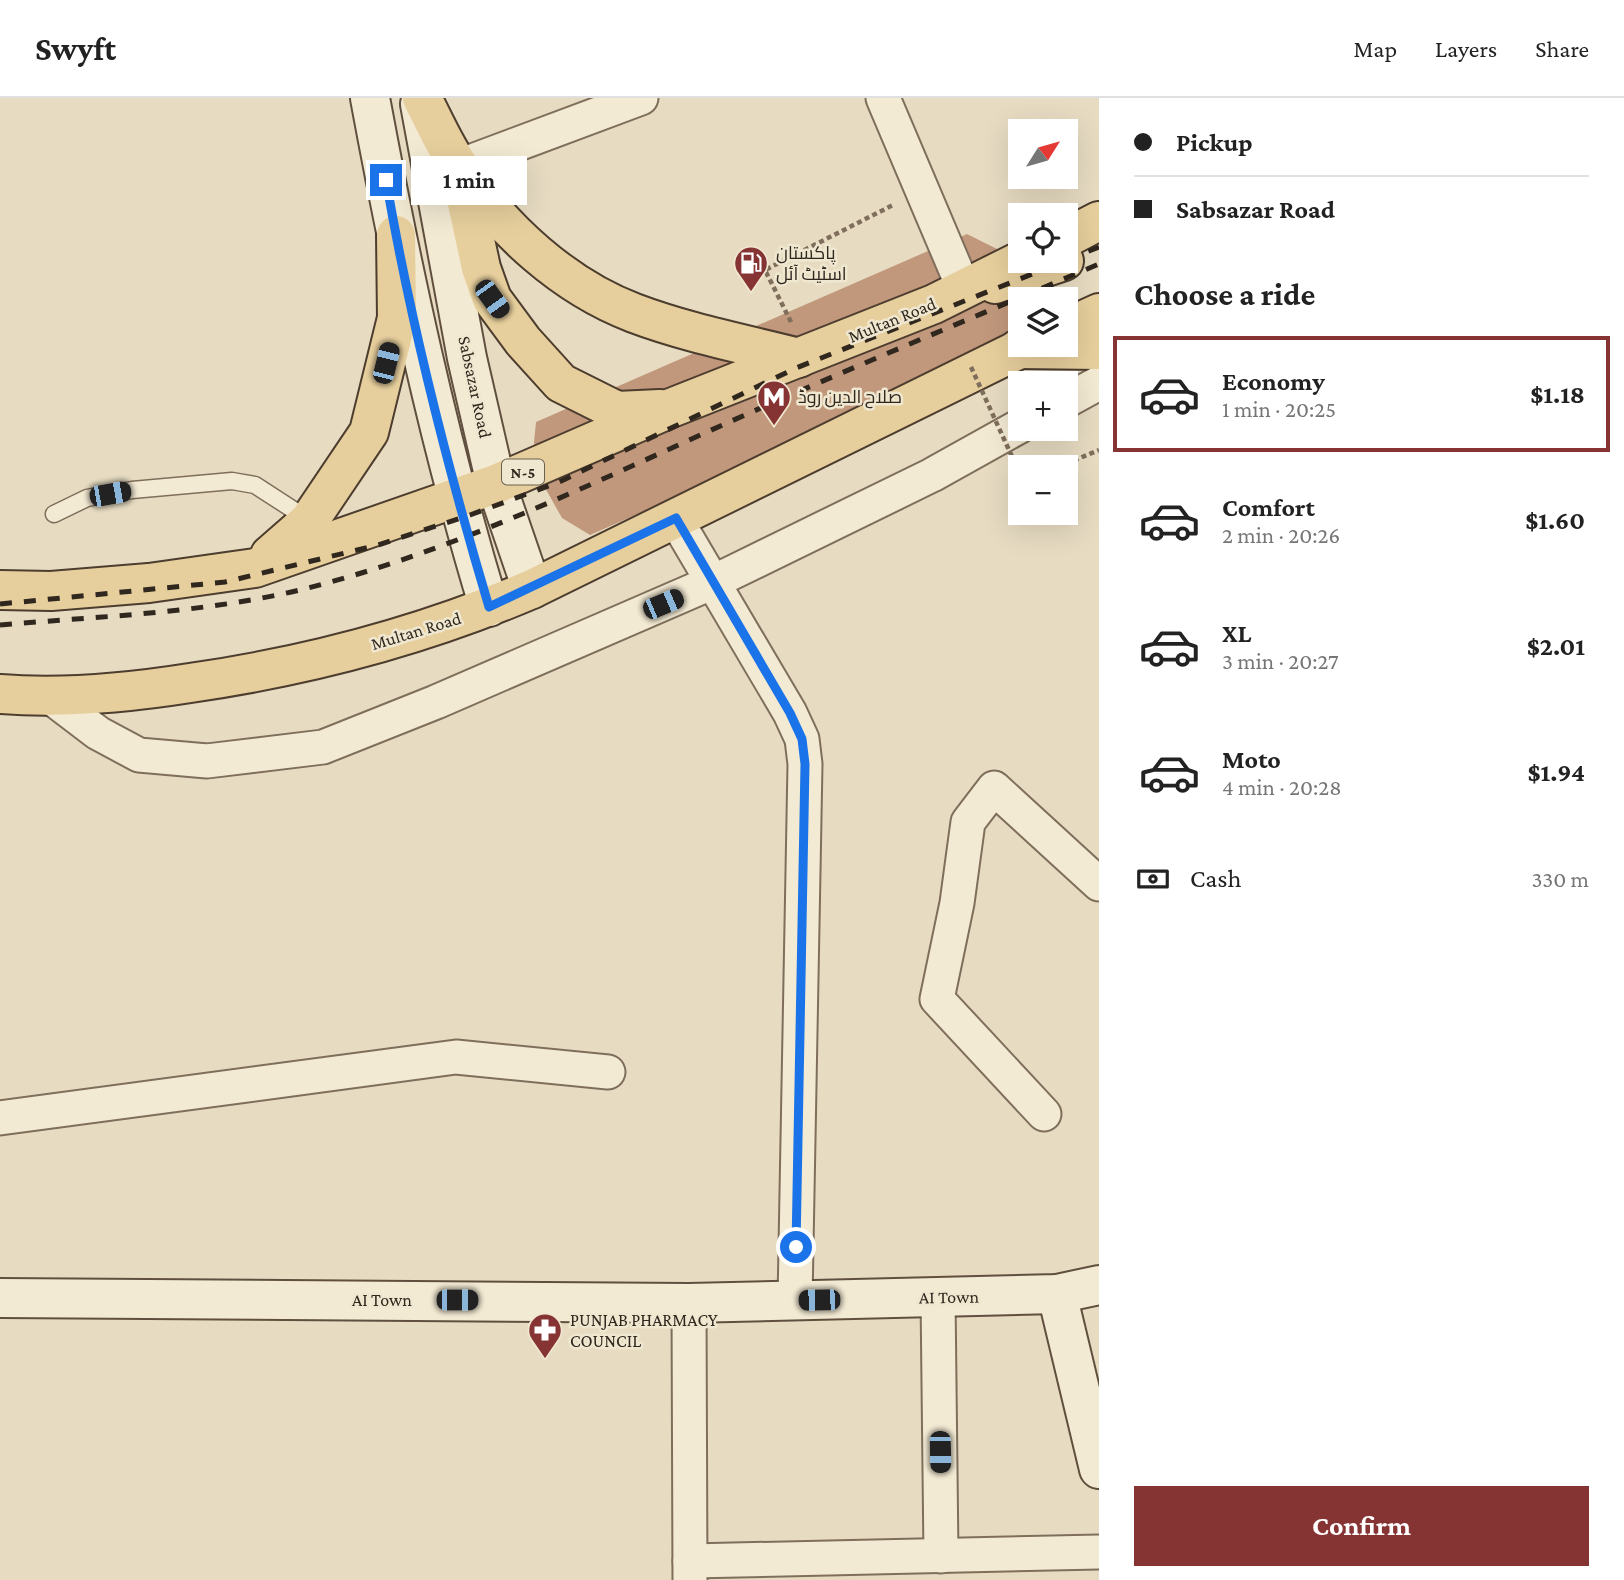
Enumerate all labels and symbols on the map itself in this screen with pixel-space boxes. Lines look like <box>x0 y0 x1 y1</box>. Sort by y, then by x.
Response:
north arrow <box>1008 119 1078 189</box>
callout: 1 min <box>410 155 526 204</box>
route end <box>370 164 402 196</box>
place label: پاکستان اسٹیٹ آئل <box>776 243 847 285</box>
fuel station icon: پاکستان اسٹیٹ آئل <box>732 244 770 293</box>
car <box>472 276 513 322</box>
street label: Multan Road <box>845 293 939 347</box>
street label: Sabsazar Road <box>454 334 496 440</box>
car <box>371 340 402 386</box>
metro station icon: صلاح الدین روڈ <box>755 378 793 427</box>
place label: صلاح الدین روڈ <box>798 387 902 409</box>
road number: N-5 <box>502 460 544 484</box>
car <box>88 480 133 508</box>
car <box>640 586 687 622</box>
street label: Multan Road <box>369 608 464 654</box>
route start <box>780 1231 812 1263</box>
street label: AI Town <box>919 1286 979 1308</box>
car <box>798 1289 841 1311</box>
street label: AI Town <box>352 1290 412 1310</box>
car <box>437 1290 479 1311</box>
place label: PUNJAB PHARMACY COUNCIL <box>570 1310 718 1351</box>
pharmacy icon: PUNJAB PHARMACY COUNCIL <box>526 1311 564 1360</box>
car <box>930 1431 951 1473</box>

